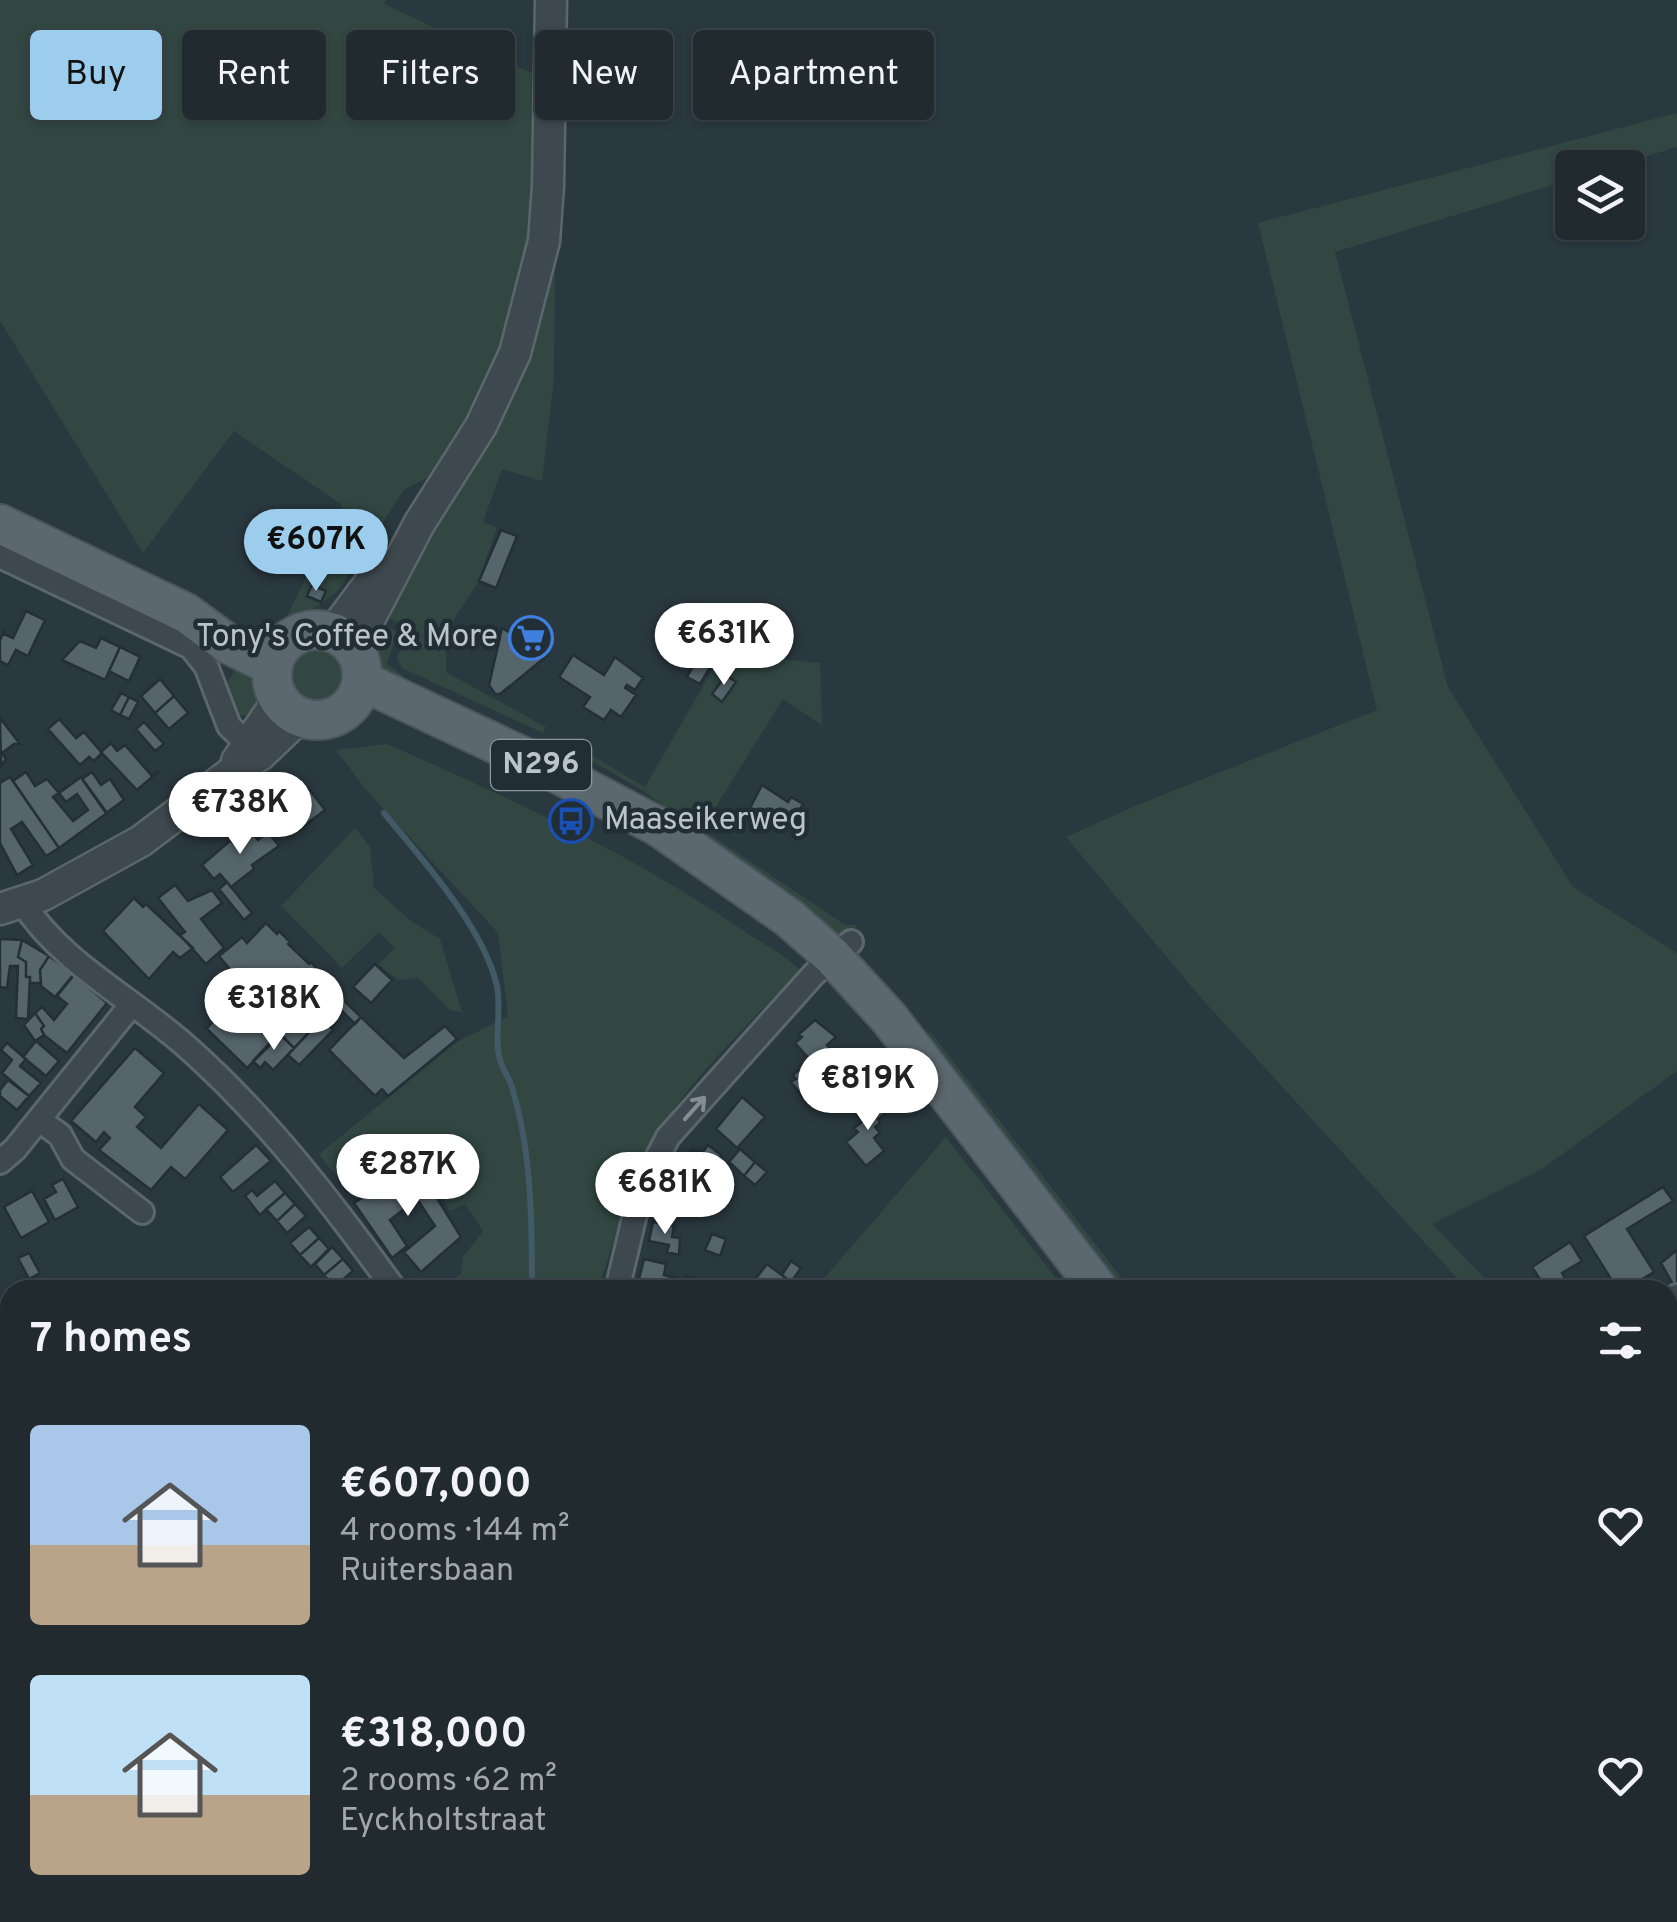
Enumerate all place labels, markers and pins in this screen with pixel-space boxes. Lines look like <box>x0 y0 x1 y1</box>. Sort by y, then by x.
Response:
pin: €607K <box>246 509 386 594</box>
pin: €631K <box>654 603 794 688</box>
supermarket icon: Tony's Coffee & More <box>508 615 554 661</box>
place label: Tony's Coffee & More <box>196 618 498 658</box>
pin: €738K <box>170 772 310 857</box>
bus stop icon: Maaseikerweg <box>548 798 594 844</box>
place label: Maaseikerweg <box>604 801 807 841</box>
pin: €318K <box>204 968 344 1053</box>
pin: €819K <box>798 1048 938 1133</box>
pin: €287K <box>338 1134 478 1219</box>
pin: €681K <box>595 1152 735 1237</box>

